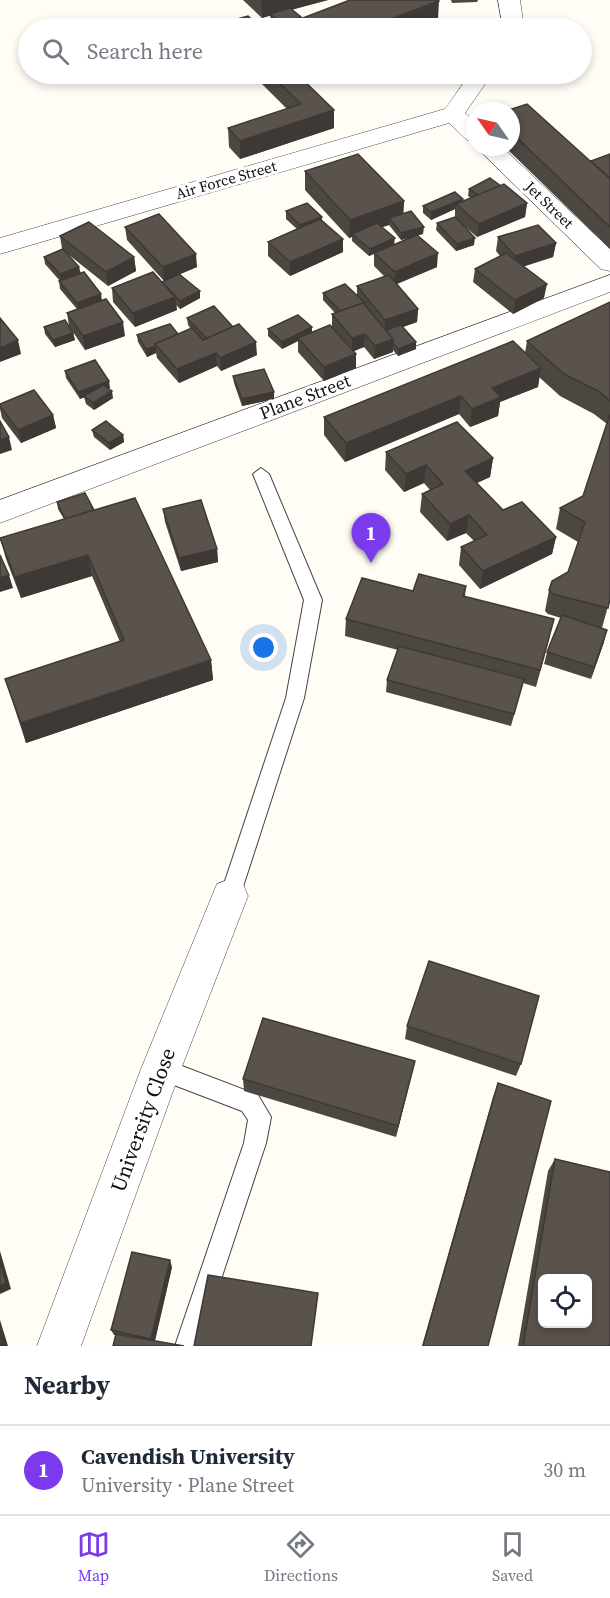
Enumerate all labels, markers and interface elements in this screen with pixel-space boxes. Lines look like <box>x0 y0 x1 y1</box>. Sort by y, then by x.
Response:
search box <box>18 18 592 84</box>
icon: search <box>39 35 72 68</box>
text: Search here <box>87 36 203 66</box>
north arrow <box>466 102 520 156</box>
street label: Air Force Street <box>173 155 279 204</box>
street label: Jet Street <box>520 176 578 233</box>
street label: Plane Street <box>256 368 354 425</box>
pin: 1 <box>352 514 391 563</box>
your location <box>249 633 278 662</box>
street label: University Close <box>103 1044 182 1196</box>
map controls <box>538 1274 592 1328</box>
button: locate <box>538 1274 592 1328</box>
text: Nearby <box>24 1367 110 1403</box>
text: Cavendish University <box>81 1441 295 1471</box>
text: 1 <box>38 1456 49 1484</box>
text: 30 m <box>543 1456 586 1484</box>
text: University · Plane Street <box>81 1471 294 1499</box>
tab: Map <box>77 1528 110 1586</box>
tab: Directions <box>264 1528 338 1586</box>
tab: Saved <box>492 1528 533 1586</box>

